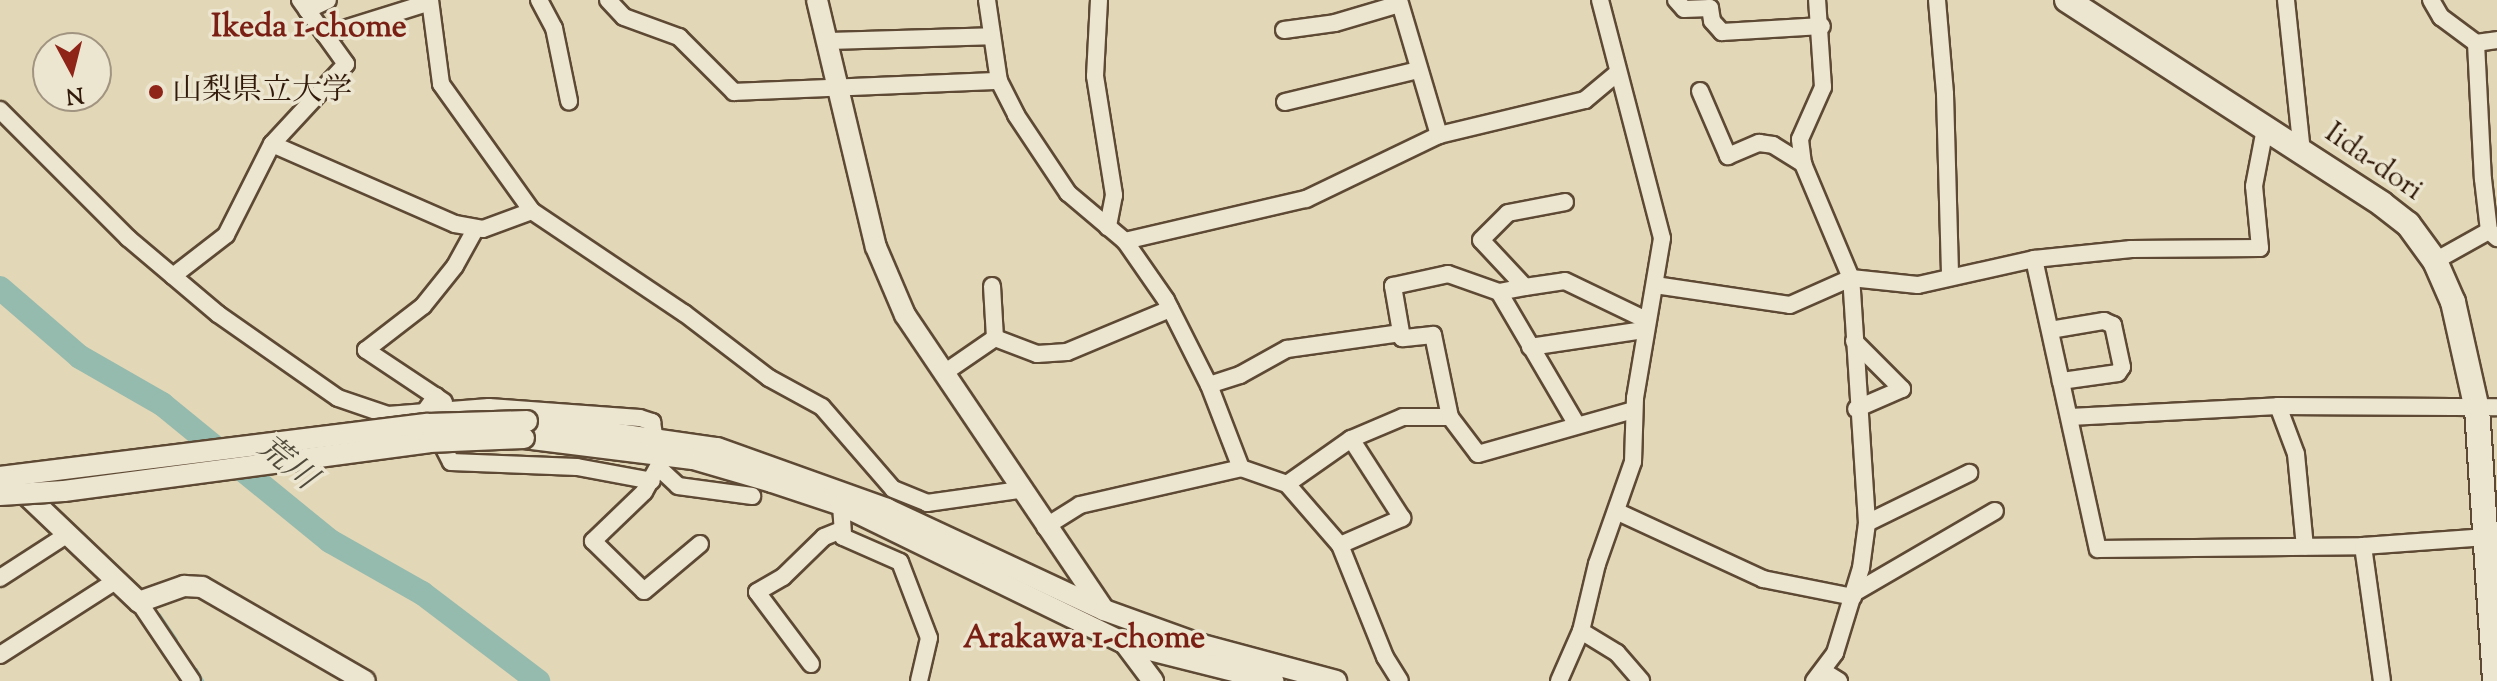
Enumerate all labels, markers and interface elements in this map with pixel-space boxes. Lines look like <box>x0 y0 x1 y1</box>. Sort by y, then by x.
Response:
district label: Ikeda 1-chome <box>211 9 407 47</box>
north arrow <box>32 32 112 112</box>
place label: 山梨県立大学 <box>172 74 352 110</box>
text: N <box>64 77 85 111</box>
marker: 山梨県立大学 <box>147 83 165 101</box>
street label: Iida-dori <box>2317 116 2429 210</box>
water label: 荒川 <box>249 429 323 499</box>
district label: Arakawa 1-chome <box>963 620 1205 658</box>

